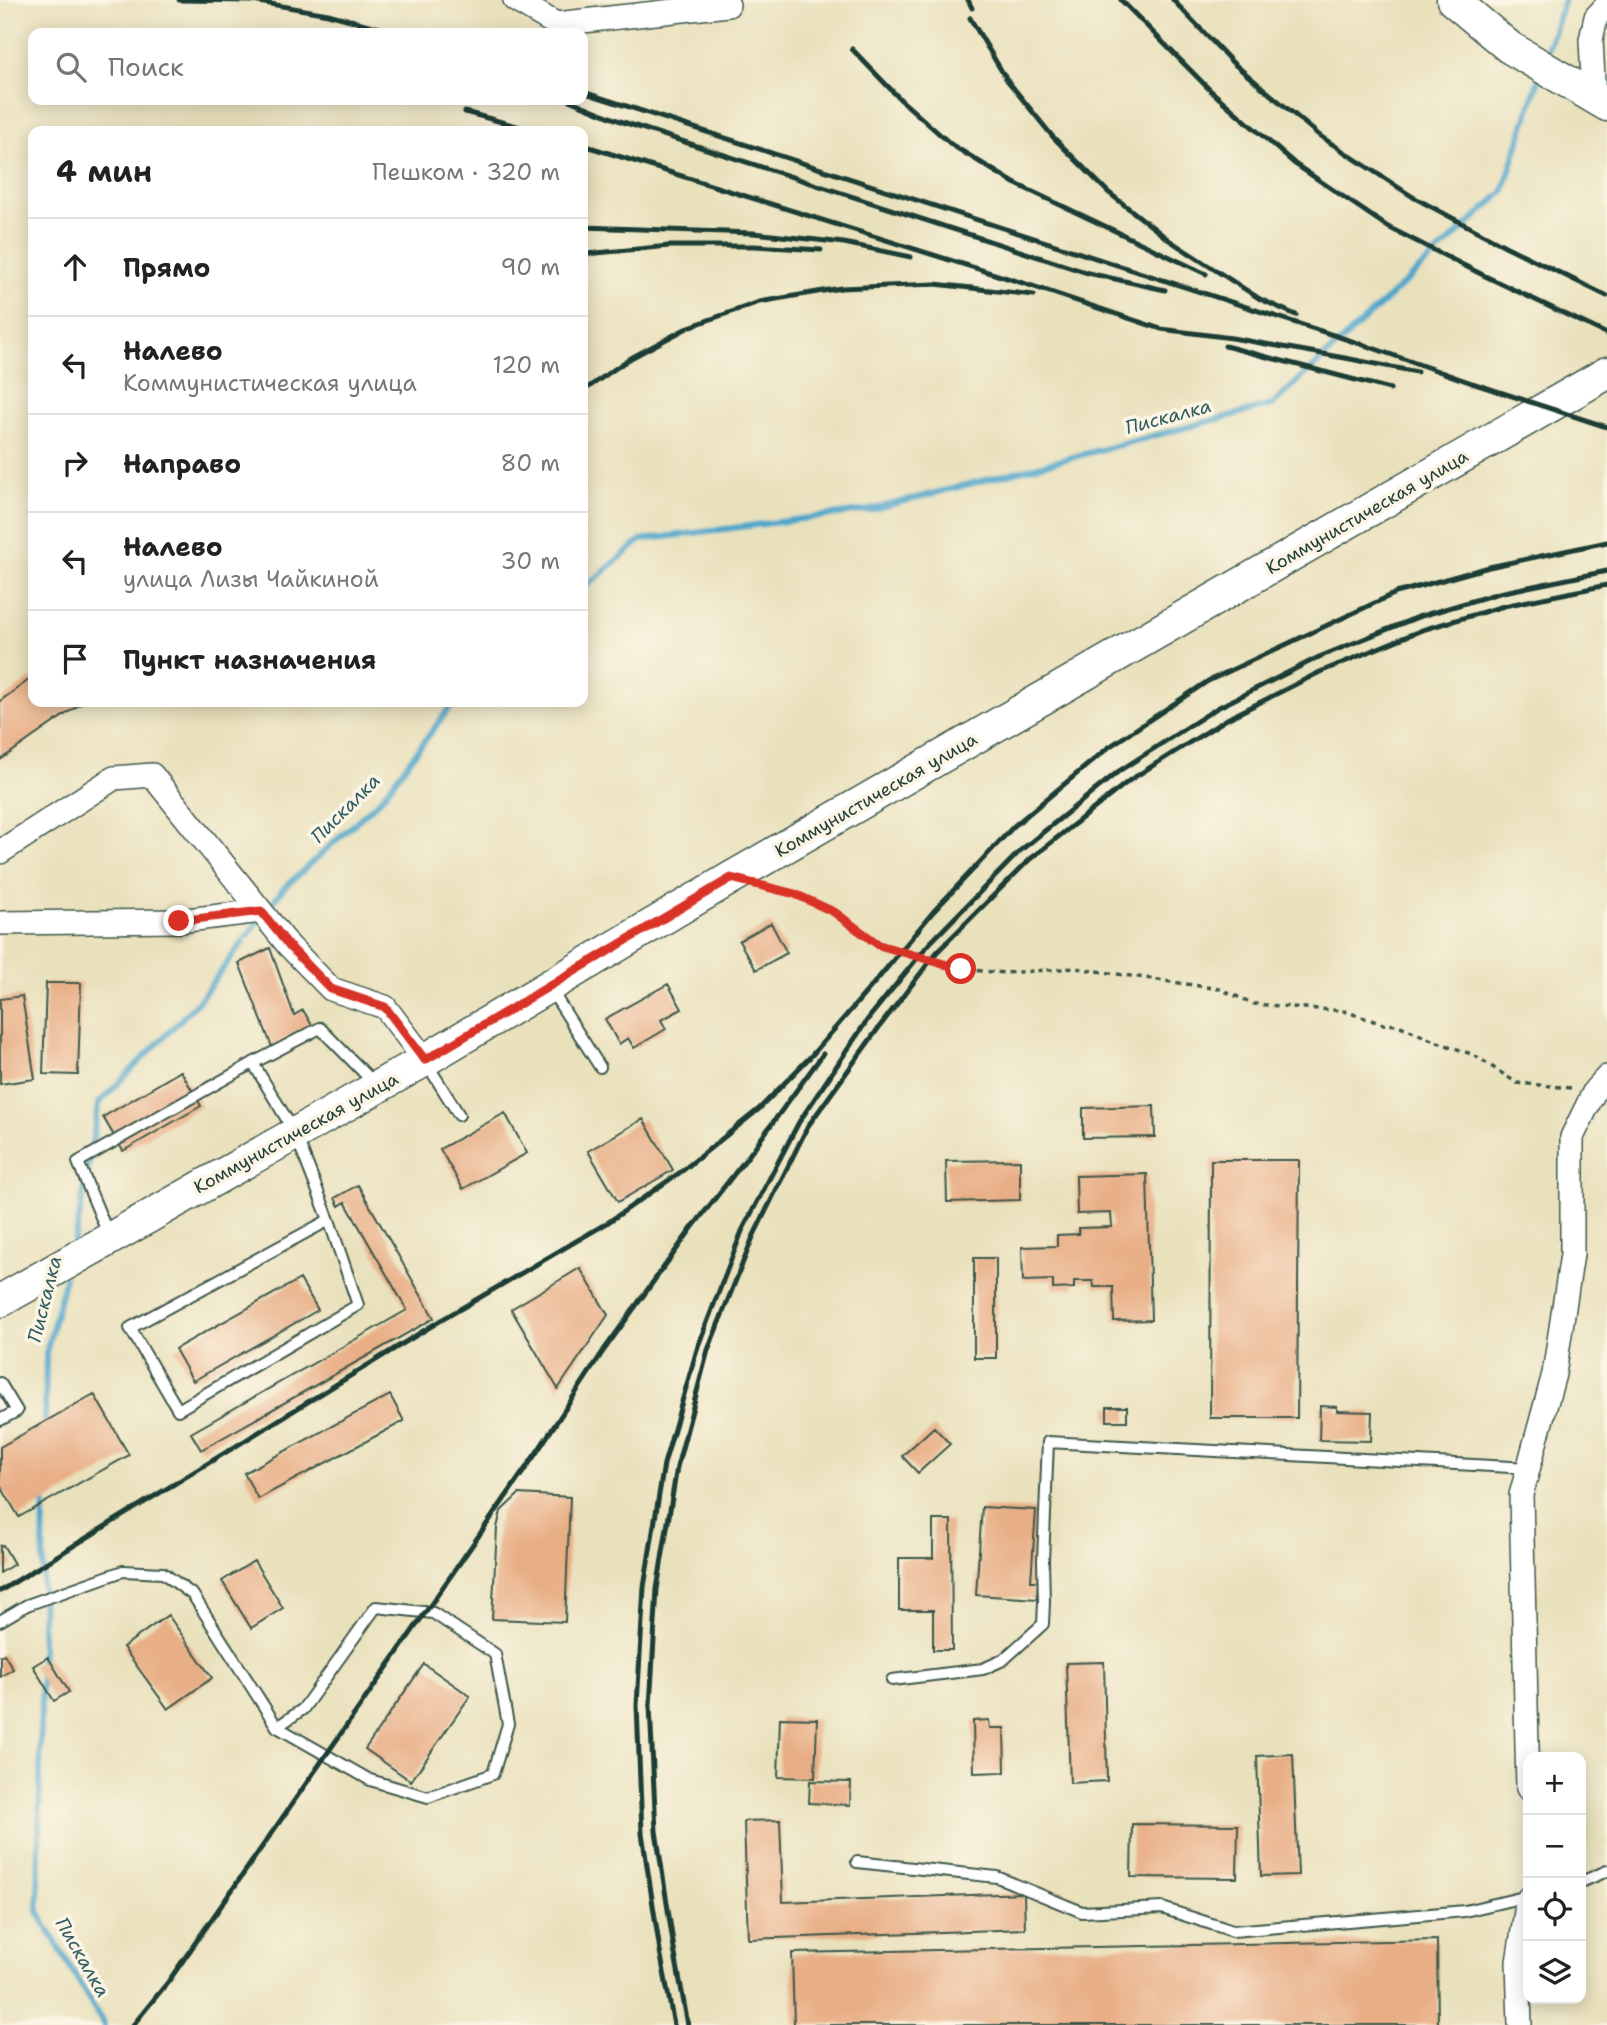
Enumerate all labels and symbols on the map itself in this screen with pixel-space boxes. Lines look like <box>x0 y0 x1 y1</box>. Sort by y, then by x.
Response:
water label: Пискалка <box>1122 393 1214 440</box>
street label: Коммунистическая улица <box>1261 444 1473 580</box>
street label: Коммунистическая улица <box>770 727 982 863</box>
water label: Пискалка <box>305 768 385 848</box>
route end <box>163 905 194 936</box>
route start <box>945 953 976 984</box>
street label: Коммунистическая улица <box>190 1067 402 1199</box>
water label: Пискалка <box>22 1253 67 1345</box>
water label: Пискалка <box>50 1913 115 2002</box>

